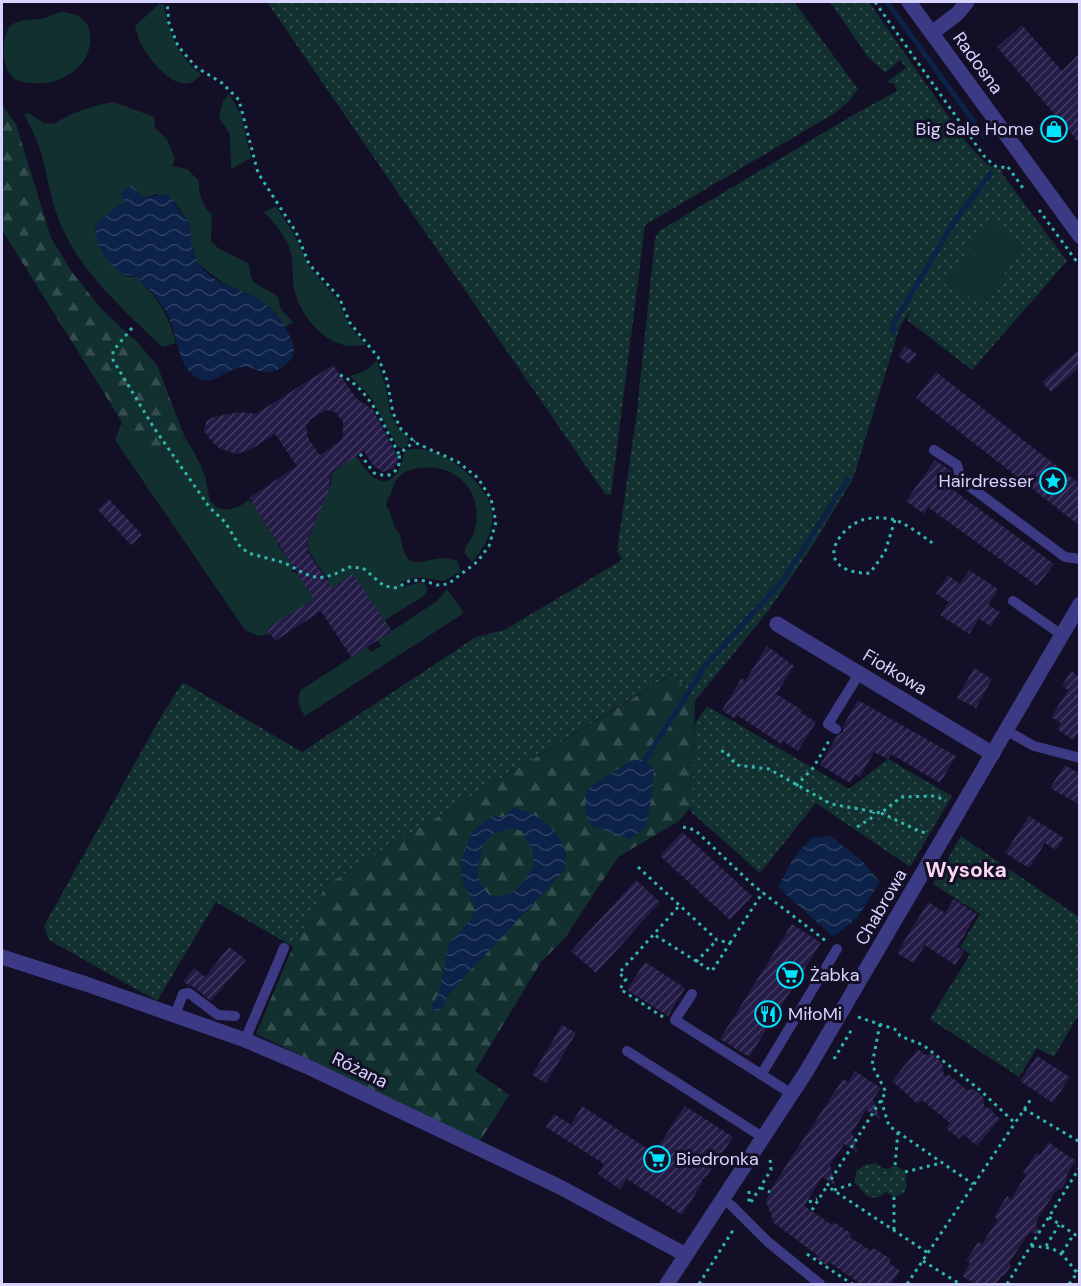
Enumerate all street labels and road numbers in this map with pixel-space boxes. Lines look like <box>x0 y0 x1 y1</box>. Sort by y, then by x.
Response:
street label: Radosna <box>947 27 1009 99</box>
street label: Fiołkowa <box>858 643 932 701</box>
street label: Chabrowa <box>850 865 912 949</box>
street label: Różana <box>328 1046 392 1094</box>

